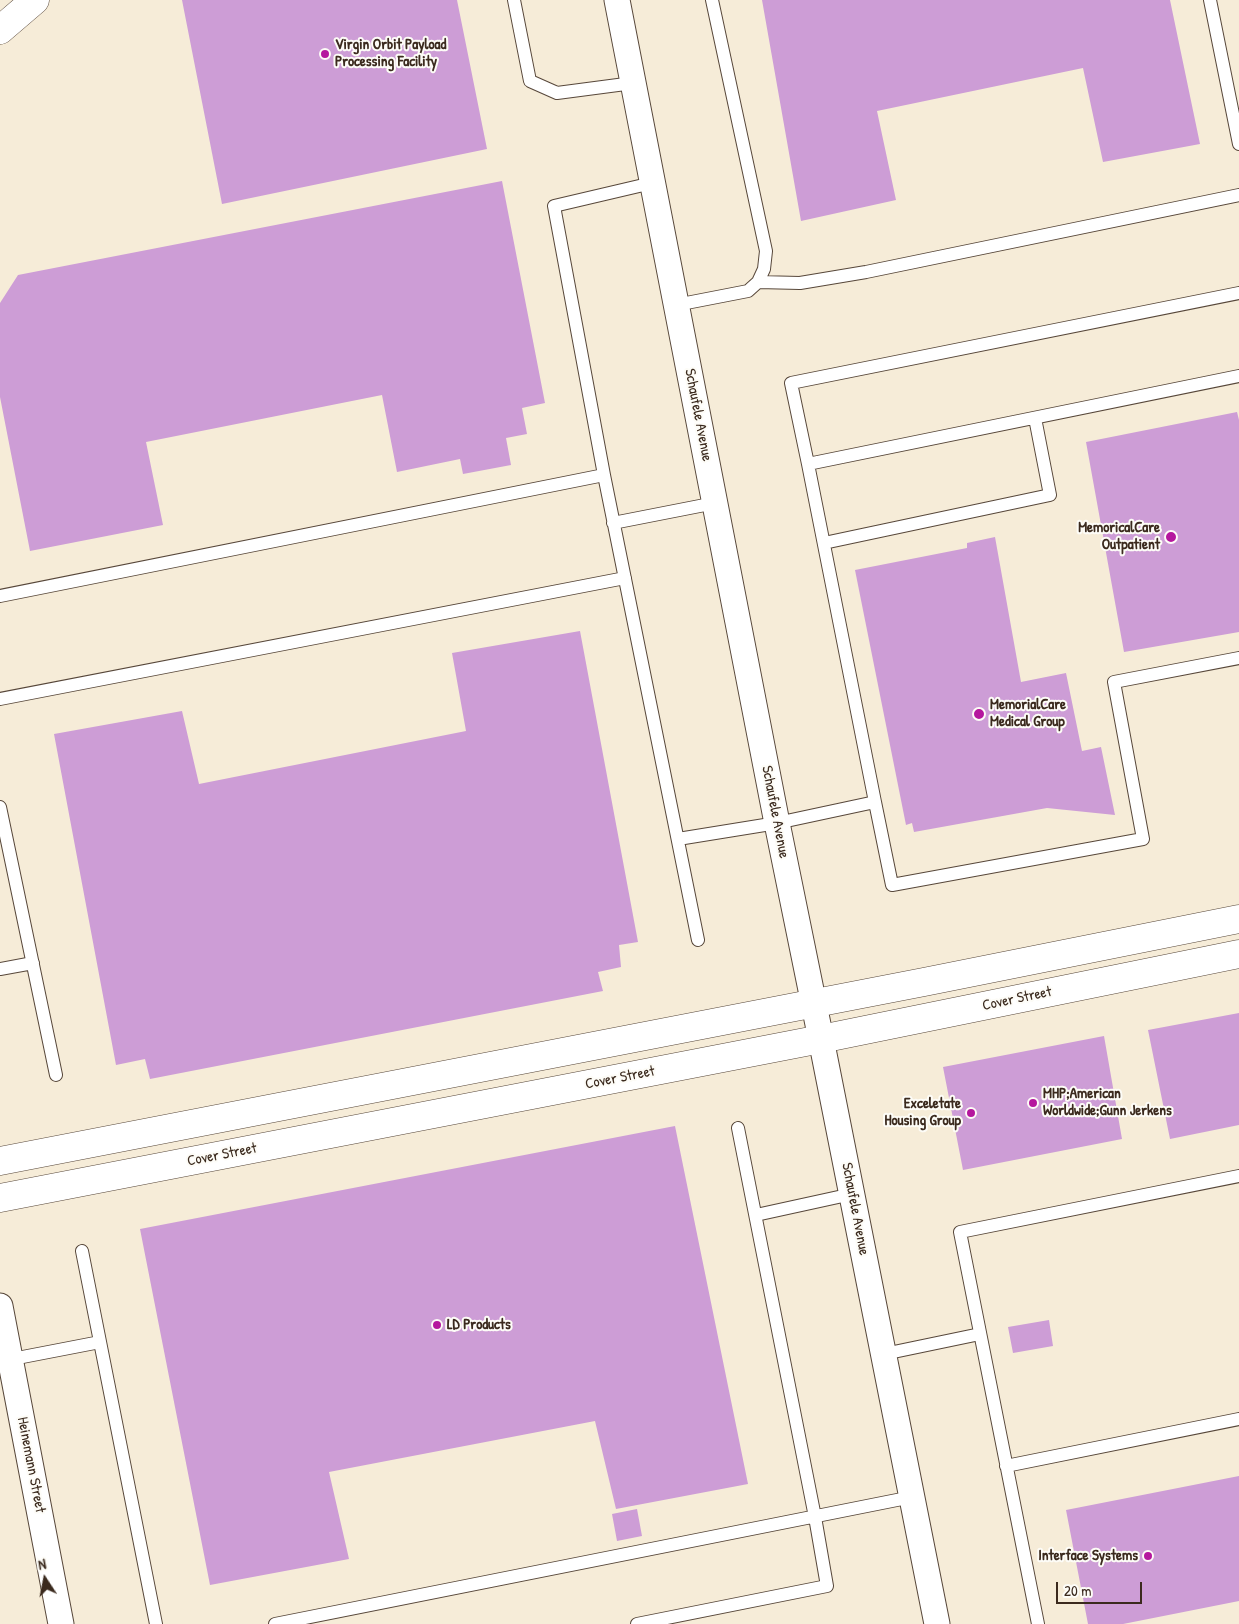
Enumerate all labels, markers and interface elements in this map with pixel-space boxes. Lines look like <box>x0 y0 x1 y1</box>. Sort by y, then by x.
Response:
place label: Virgin Orbit Payload Processing Facility <box>335 36 446 71</box>
marker: Virgin Orbit Payload Processing Facility <box>319 48 331 60</box>
street label: Schaufele Avenue <box>680 367 716 463</box>
place label: MemoricalCare Outpatient <box>1078 519 1160 554</box>
marker: MemoricalCare Outpatient <box>1164 530 1178 544</box>
place label: MemorialCare Medical Group <box>990 696 1066 731</box>
marker: MemorialCare Medical Group <box>972 707 986 721</box>
street label: Schaufele Avenue <box>757 764 793 860</box>
street label: Cover Street <box>981 983 1053 1015</box>
street label: Cover Street <box>584 1062 656 1094</box>
place label: MHP;American Worldwide;Gunn Jerkens <box>1043 1085 1172 1120</box>
place label: Exceletate Housing Group <box>884 1095 961 1130</box>
marker: MHP;American Worldwide;Gunn Jerkens <box>1027 1097 1039 1109</box>
marker: Exceletate Housing Group <box>965 1107 977 1119</box>
street label: Cover Street <box>186 1139 258 1171</box>
street label: Schaufele Avenue <box>837 1161 873 1257</box>
place label: LD Products <box>447 1316 511 1334</box>
marker: LD Products <box>431 1319 443 1331</box>
street label: Heinemann Street <box>13 1416 49 1514</box>
place label: Interface Systems <box>1038 1547 1138 1565</box>
marker: Interface Systems <box>1142 1550 1154 1562</box>
north arrow <box>20 1554 70 1604</box>
text: N <box>37 1554 48 1574</box>
scale bar <box>1059 1572 1145 1604</box>
text: 20 m <box>1064 1580 1091 1601</box>

